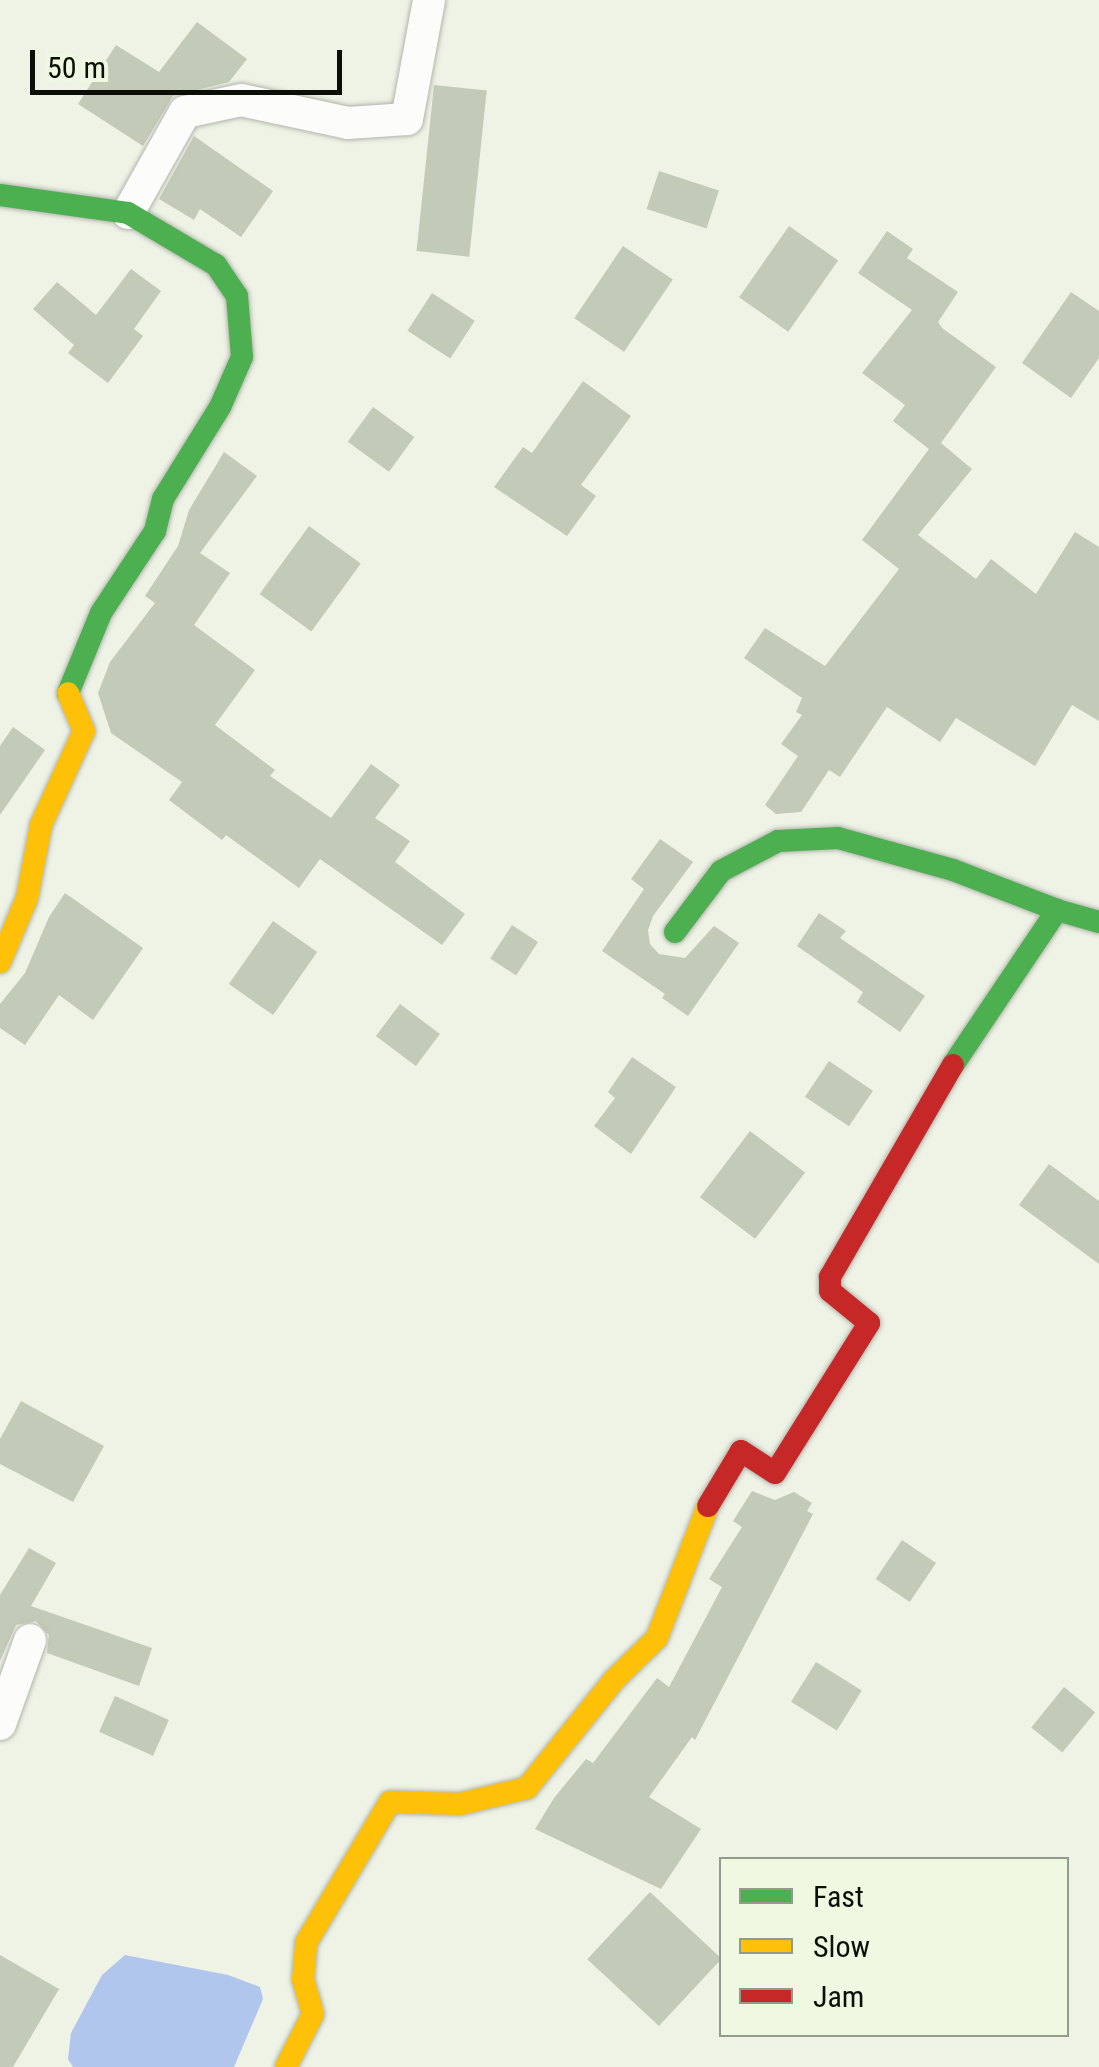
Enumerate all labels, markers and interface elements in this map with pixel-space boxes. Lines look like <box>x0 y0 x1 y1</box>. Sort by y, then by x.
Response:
scale bar <box>35 30 348 92</box>
text: 50 m <box>47 50 106 85</box>
legend <box>719 1857 1069 2037</box>
text: Fast <box>813 1879 864 1914</box>
text: Slow <box>813 1929 870 1964</box>
text: Jam <box>813 1979 864 2014</box>

